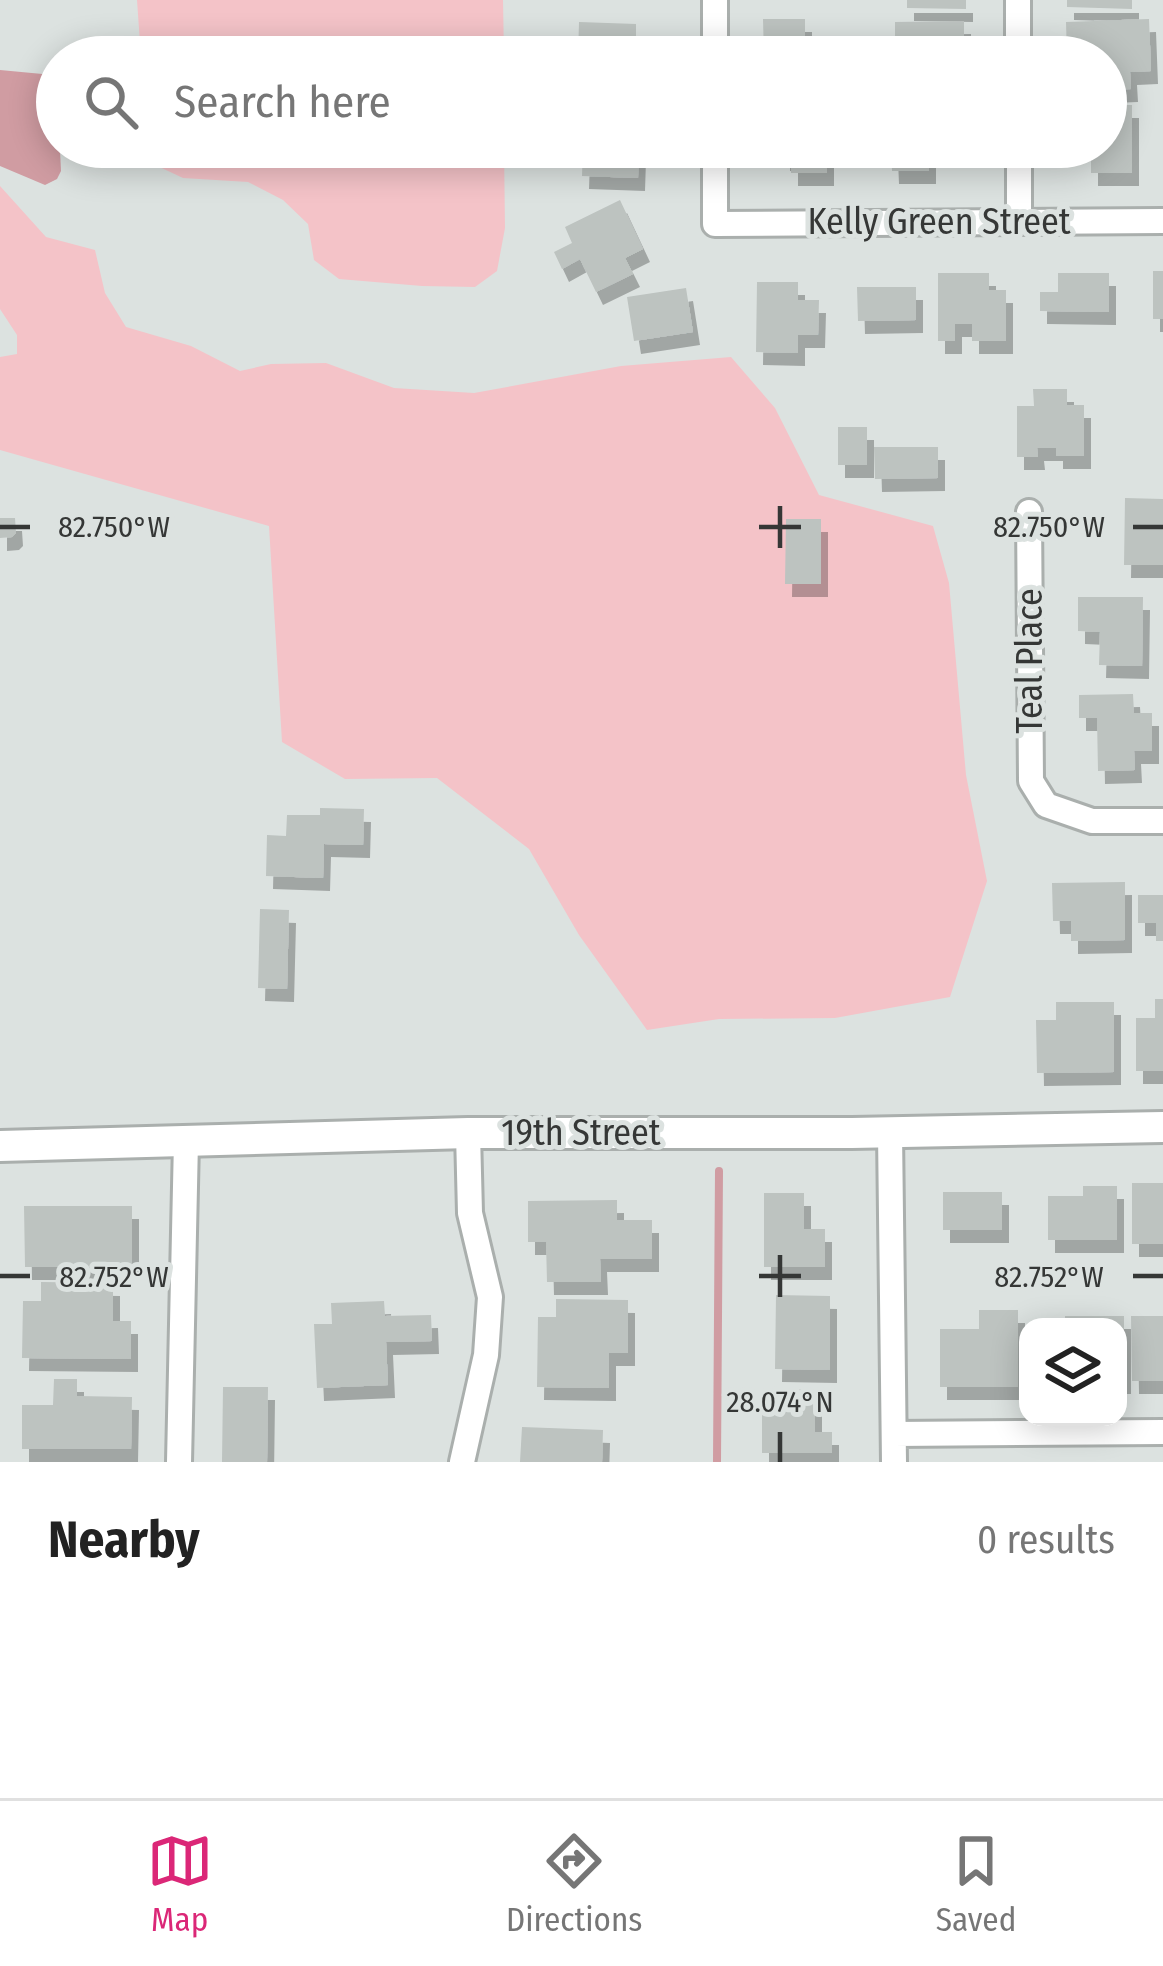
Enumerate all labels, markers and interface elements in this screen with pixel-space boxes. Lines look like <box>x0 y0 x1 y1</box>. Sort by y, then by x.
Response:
search box <box>36 36 1127 168</box>
icon: search <box>78 69 144 135</box>
text: Search here <box>174 75 391 129</box>
street label: Kelly Green Street <box>807 200 1071 244</box>
text: 82.750°W <box>58 509 170 545</box>
text: 82.750°W <box>993 509 1105 545</box>
street label: Teal Place <box>1008 588 1052 734</box>
street label: 19th Street <box>501 1111 661 1155</box>
text: 82.752°W <box>59 1259 169 1295</box>
text: 82.752°W <box>994 1259 1104 1295</box>
map controls <box>1019 1318 1127 1426</box>
button: layers <box>1019 1318 1127 1426</box>
text: 28.074°N <box>726 1384 834 1420</box>
text: Nearby <box>48 1509 200 1571</box>
text: 0 results <box>977 1517 1115 1563</box>
tab: Map <box>147 1828 213 1940</box>
tab: Directions <box>506 1828 642 1940</box>
tab: Saved <box>936 1828 1016 1940</box>

